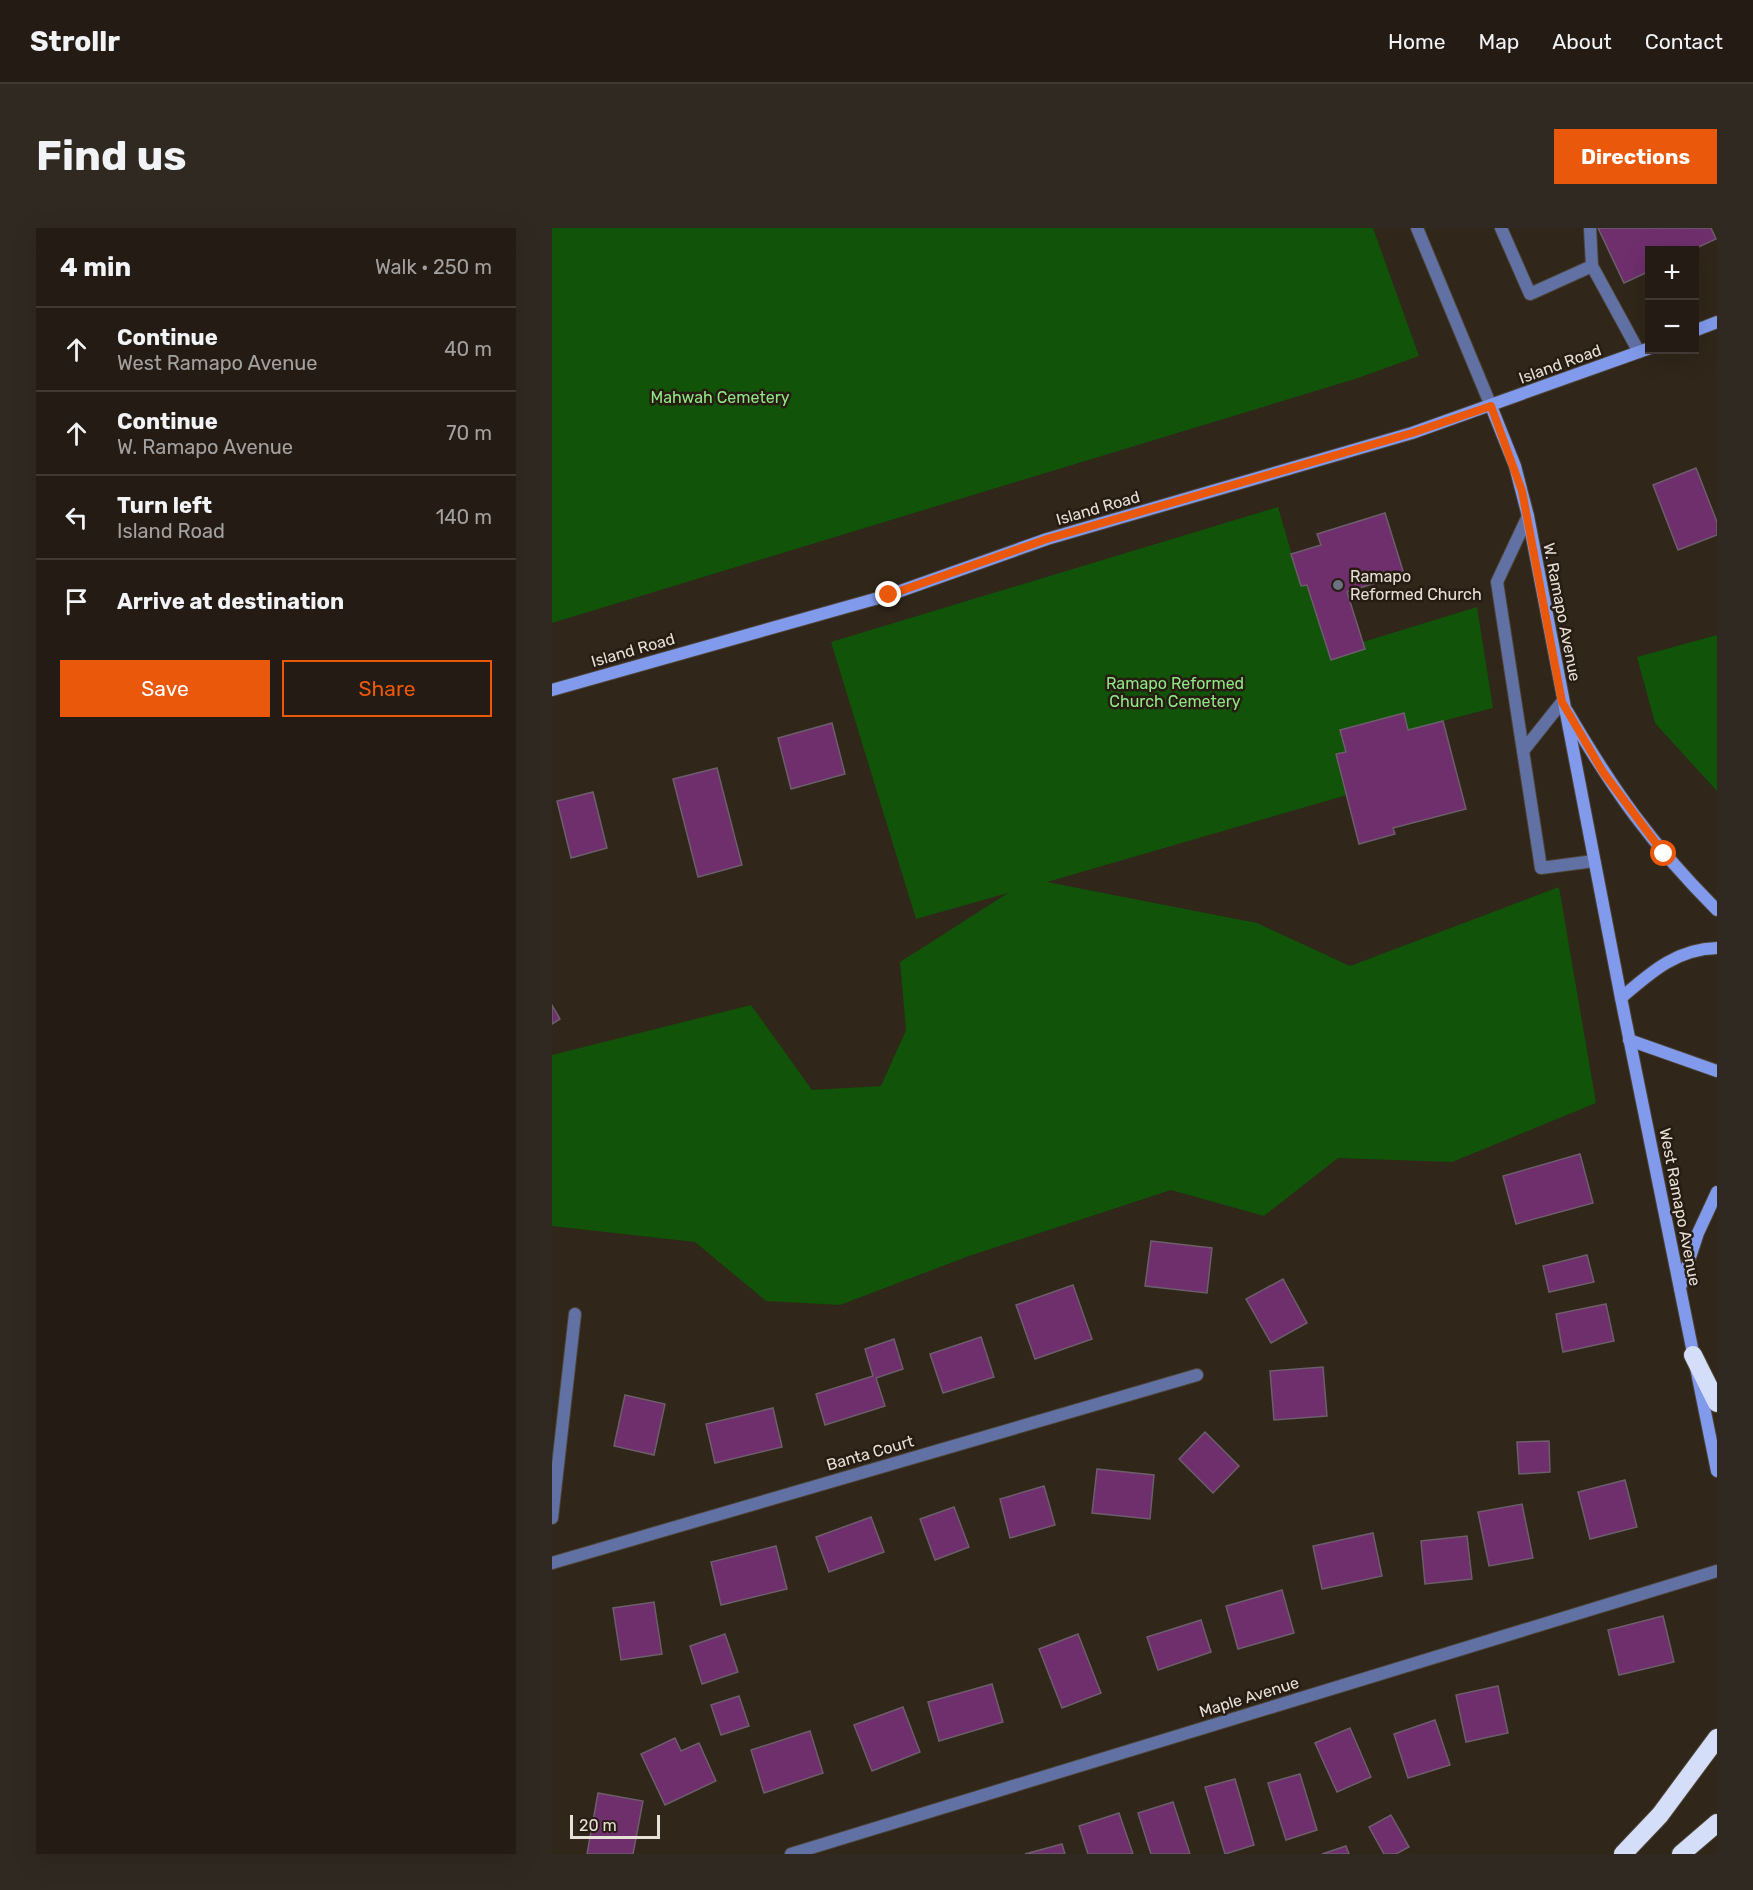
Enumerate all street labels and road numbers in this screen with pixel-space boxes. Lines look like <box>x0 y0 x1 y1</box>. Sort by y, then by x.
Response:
street label: Island Road <box>1516 340 1604 388</box>
street label: Island Road <box>1054 487 1142 529</box>
street label: W. Ramapo Avenue <box>1539 541 1585 683</box>
street label: Island Road <box>589 629 677 671</box>
street label: West Ramapo Avenue <box>1655 1126 1705 1288</box>
street label: Banta Court <box>824 1431 916 1475</box>
street label: Maple Avenue <box>1197 1673 1301 1721</box>

